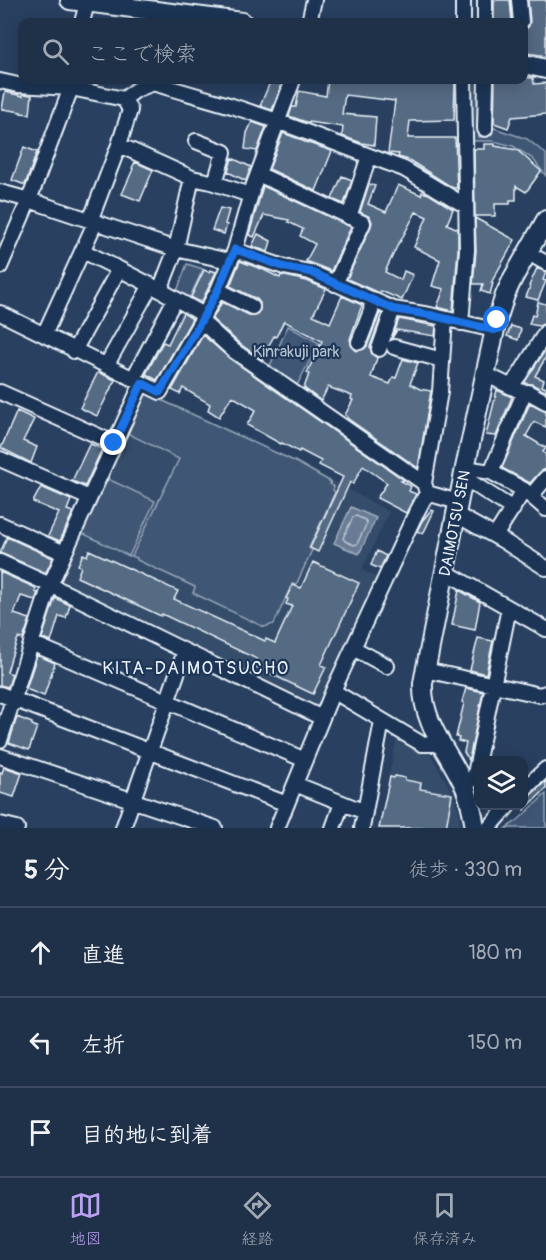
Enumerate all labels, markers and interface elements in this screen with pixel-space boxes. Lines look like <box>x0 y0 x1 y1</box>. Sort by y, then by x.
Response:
search box <box>18 18 528 84</box>
icon: search <box>39 35 72 68</box>
text: ここで検索 <box>87 40 197 68</box>
route start <box>483 306 509 332</box>
park label: Kinrakuji park <box>253 342 340 362</box>
route end <box>100 429 126 455</box>
street label: DAIMOTSU SEN <box>435 468 475 578</box>
district label: KITA-DAIMOTSUCHO <box>102 657 290 680</box>
map controls <box>474 756 528 810</box>
button: layers <box>474 756 528 810</box>
text: 5 分 <box>24 854 70 886</box>
text: 徒歩 · 330 m <box>409 857 522 882</box>
icon: ahead <box>24 936 57 969</box>
text: 180 m <box>468 940 522 965</box>
text: 直進 <box>81 941 125 969</box>
icon: left <box>24 1026 57 1059</box>
text: 150 m <box>468 1030 522 1055</box>
text: 左折 <box>81 1031 125 1059</box>
icon: arrive <box>24 1116 57 1149</box>
text: 目的地に到着 <box>81 1121 213 1149</box>
tab: 地図 <box>69 1189 102 1249</box>
tab: 経路 <box>241 1189 274 1249</box>
tab: 保存済み <box>413 1189 477 1249</box>

